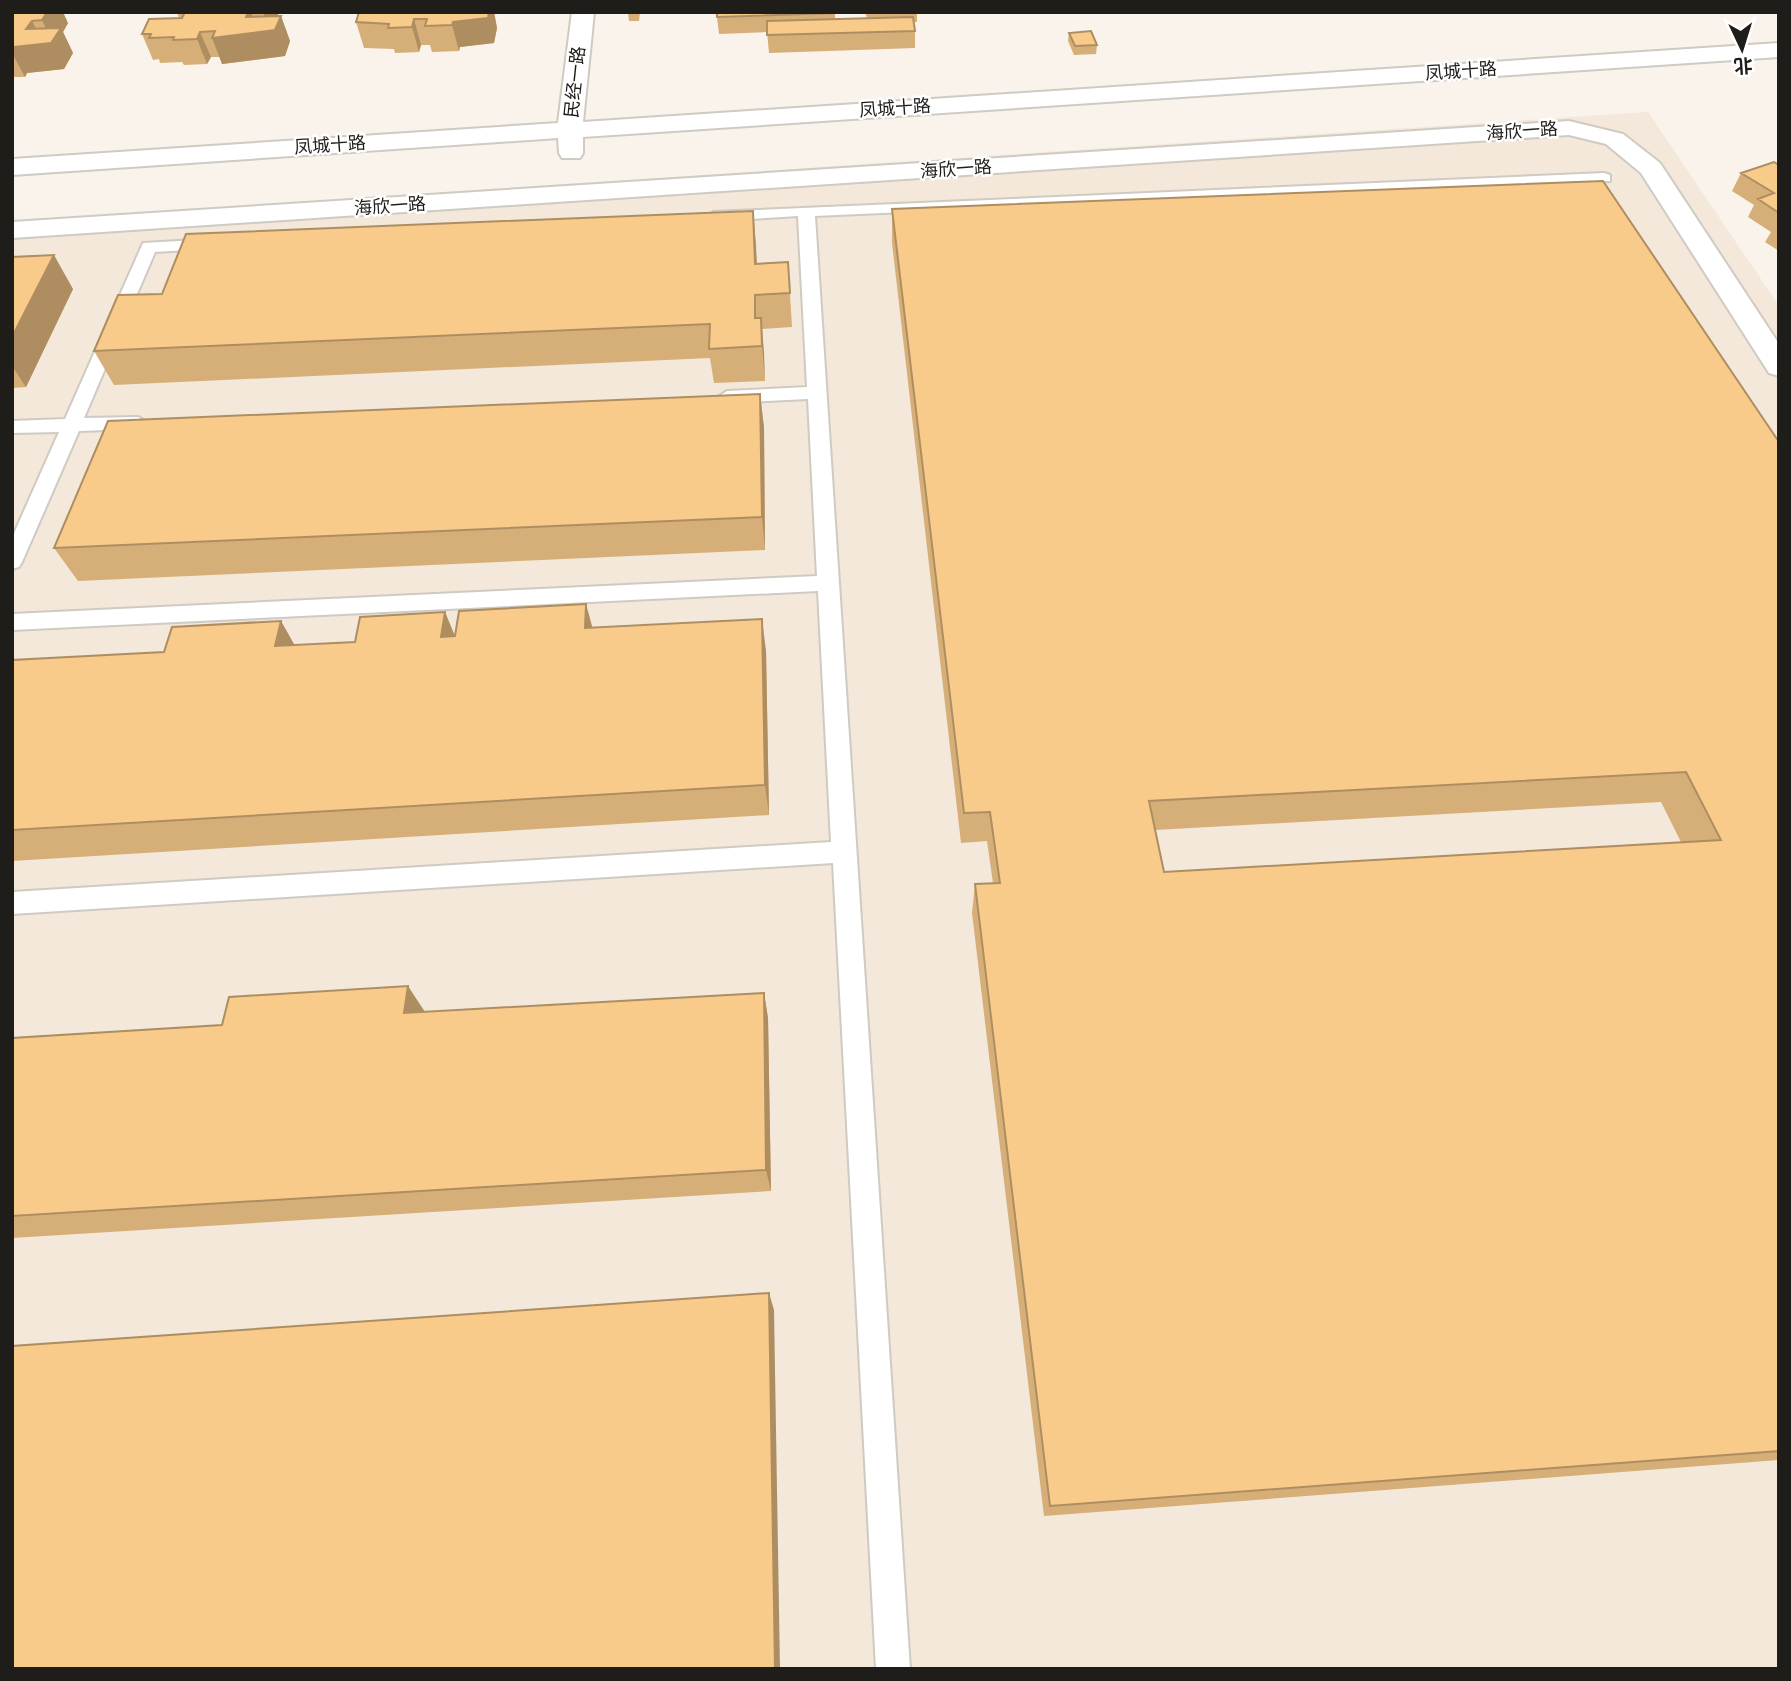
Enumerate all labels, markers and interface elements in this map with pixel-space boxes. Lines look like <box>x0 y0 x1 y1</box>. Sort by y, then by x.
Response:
north arrow <box>1707 14 1777 84</box>
street label: 民经一路 <box>560 45 590 119</box>
text: 北 <box>1733 53 1753 78</box>
street label: 凤城十路 <box>1424 58 1498 84</box>
street label: 凤城十路 <box>858 95 932 121</box>
street label: 海欣一路 <box>1485 118 1559 144</box>
street label: 凤城十路 <box>293 132 367 158</box>
street label: 海欣一路 <box>919 156 993 182</box>
street label: 海欣一路 <box>353 193 427 219</box>

